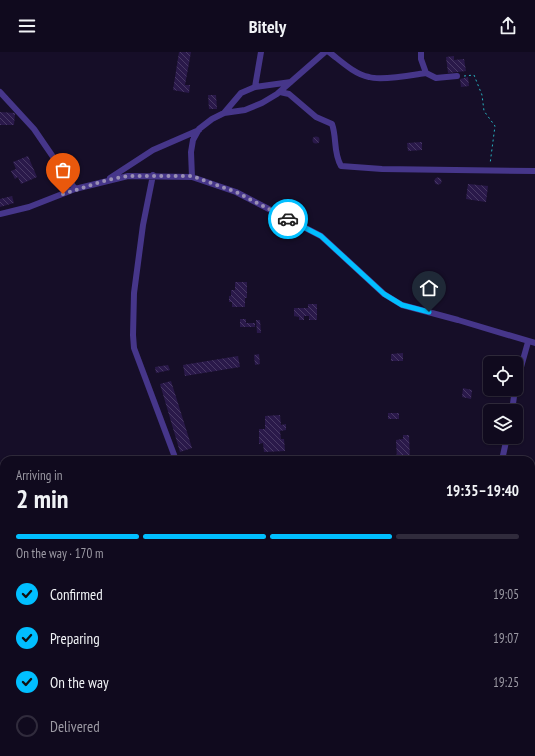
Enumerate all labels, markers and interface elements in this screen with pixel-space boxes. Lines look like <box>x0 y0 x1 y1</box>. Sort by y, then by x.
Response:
icon: menu <box>16 15 38 37</box>
text: Bitely <box>249 15 286 38</box>
icon: share <box>497 15 519 37</box>
pin <box>46 153 80 194</box>
icon: bag <box>52 159 74 181</box>
courier <box>268 199 308 239</box>
icon: car <box>277 208 299 230</box>
pin <box>412 271 446 312</box>
icon: home <box>418 277 440 299</box>
map controls <box>483 356 523 444</box>
button: locate <box>483 356 523 396</box>
button: layers <box>483 404 523 444</box>
text: Arriving in <box>16 467 63 484</box>
text: 19:35–19:40 <box>446 481 519 500</box>
text: 2 min <box>16 482 69 515</box>
text: On the way · 170 m <box>16 545 103 562</box>
icon: check <box>16 583 38 605</box>
text: Confirmed <box>50 585 103 604</box>
text: 19:05 <box>493 586 519 603</box>
icon: check <box>16 627 38 649</box>
text: Preparing <box>50 629 100 648</box>
text: 19:07 <box>493 630 519 647</box>
icon: check <box>16 671 38 693</box>
text: On the way <box>50 673 109 692</box>
text: 19:25 <box>493 674 519 691</box>
text: Delivered <box>50 717 100 736</box>

